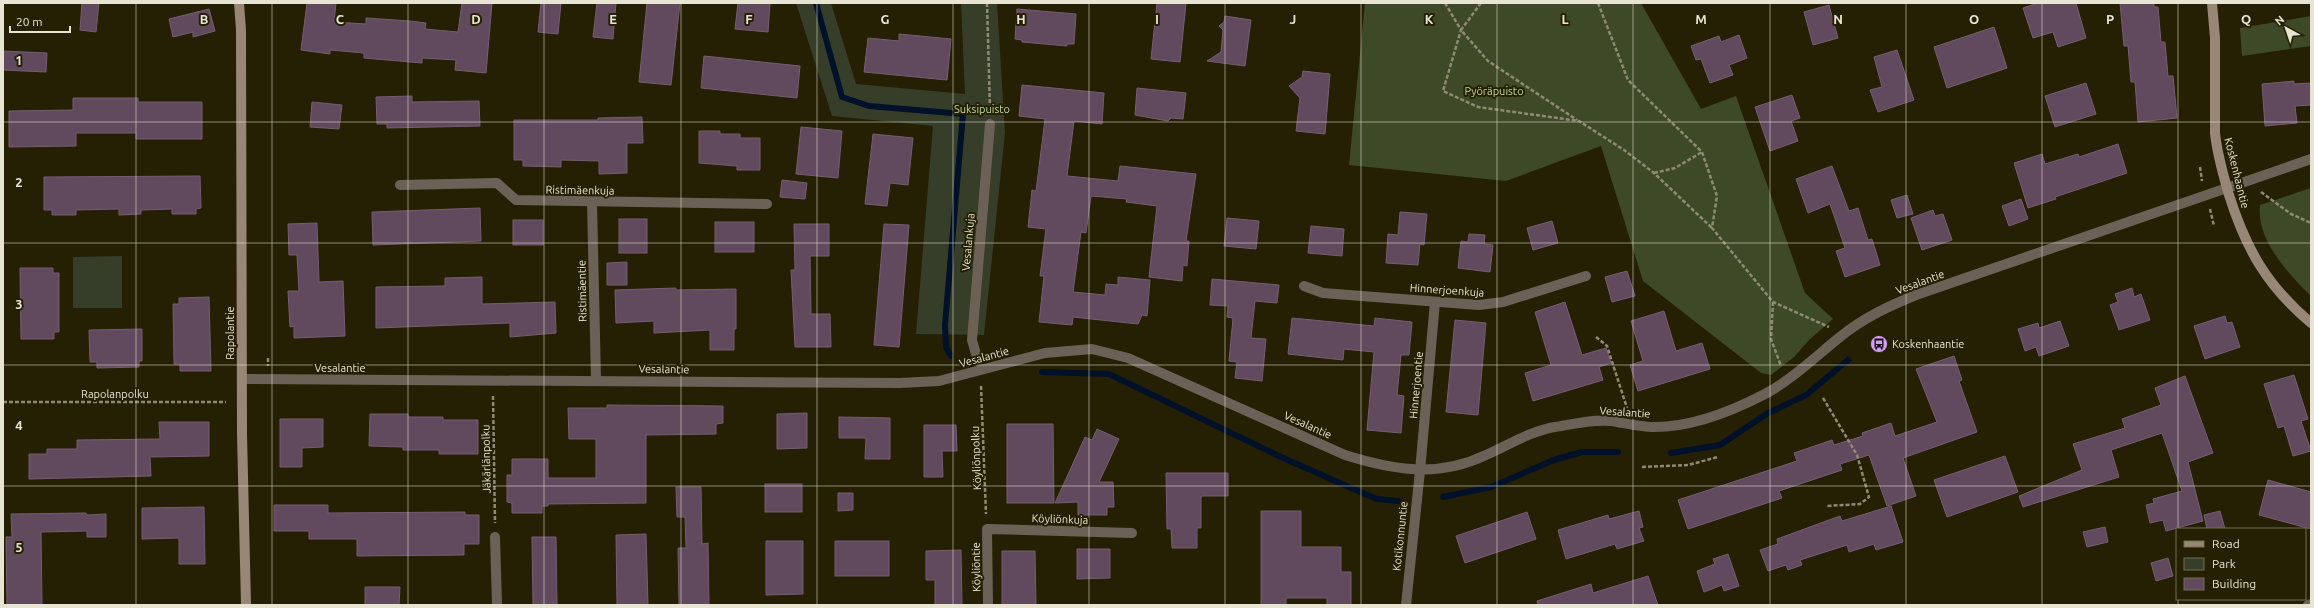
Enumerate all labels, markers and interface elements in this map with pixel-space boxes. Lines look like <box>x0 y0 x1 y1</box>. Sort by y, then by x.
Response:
scale bar <box>10 8 70 34</box>
north arrow <box>2266 8 2306 48</box>
text: B <box>200 12 209 26</box>
text: C <box>336 12 345 26</box>
text: D <box>471 12 481 26</box>
text: E <box>609 12 617 26</box>
text: F <box>745 12 753 26</box>
text: G <box>881 12 890 26</box>
text: H <box>1016 12 1026 26</box>
text: I <box>1155 12 1159 26</box>
text: J <box>1290 12 1296 26</box>
text: K <box>1425 12 1434 26</box>
text: L <box>1561 12 1569 26</box>
text: M <box>1695 12 1707 26</box>
text: N <box>1833 12 1843 26</box>
text: O <box>1969 12 1979 26</box>
text: P <box>2106 12 2114 26</box>
text: Q <box>2241 12 2251 26</box>
text: N <box>2273 13 2287 28</box>
text: 20 m <box>16 15 43 28</box>
text: 1 <box>15 53 23 67</box>
park label: Pyöräpuisto <box>1464 85 1524 97</box>
park label: Suksipuisto <box>954 103 1010 115</box>
street label: Koskenhaantie <box>2222 136 2252 210</box>
text: 2 <box>15 175 23 189</box>
street label: Ristimäenkuja <box>545 183 615 197</box>
street label: Vesalankuja <box>959 213 977 271</box>
street label: Ristimäentie <box>575 260 589 322</box>
street label: Vesalantie <box>1894 268 1946 296</box>
street label: Hinnerjoenkuja <box>1409 281 1485 299</box>
text: 3 <box>15 297 23 311</box>
street label: Rapolantie <box>224 306 236 360</box>
bus stop icon: Koskenhaantie <box>1869 334 1889 354</box>
place label: Koskenhaantie <box>1892 338 1964 350</box>
street label: Vesalantie <box>958 345 1010 369</box>
street label: Hinnerjoentie <box>1407 351 1425 419</box>
street label: Vesalantie <box>315 362 366 374</box>
street label: Vesalantie <box>638 363 690 375</box>
street label: Rapolanpolku <box>81 388 149 400</box>
street label: Vesalantie <box>1599 404 1651 420</box>
street label: Vesalantie <box>1282 409 1334 441</box>
text: 4 <box>15 418 23 432</box>
street label: Jäkärlänpolku <box>479 424 493 494</box>
street label: Köyliönpolku <box>969 426 983 490</box>
street label: Kotikonnuntie <box>1390 501 1410 571</box>
street label: Köyliönkuja <box>1031 512 1089 526</box>
legend <box>2176 528 2306 600</box>
text: Road <box>2212 537 2240 550</box>
text: 5 <box>15 540 23 554</box>
street label: Köyliöntie <box>970 542 982 592</box>
text: Park <box>2212 557 2236 570</box>
text: Building <box>2212 577 2256 590</box>

